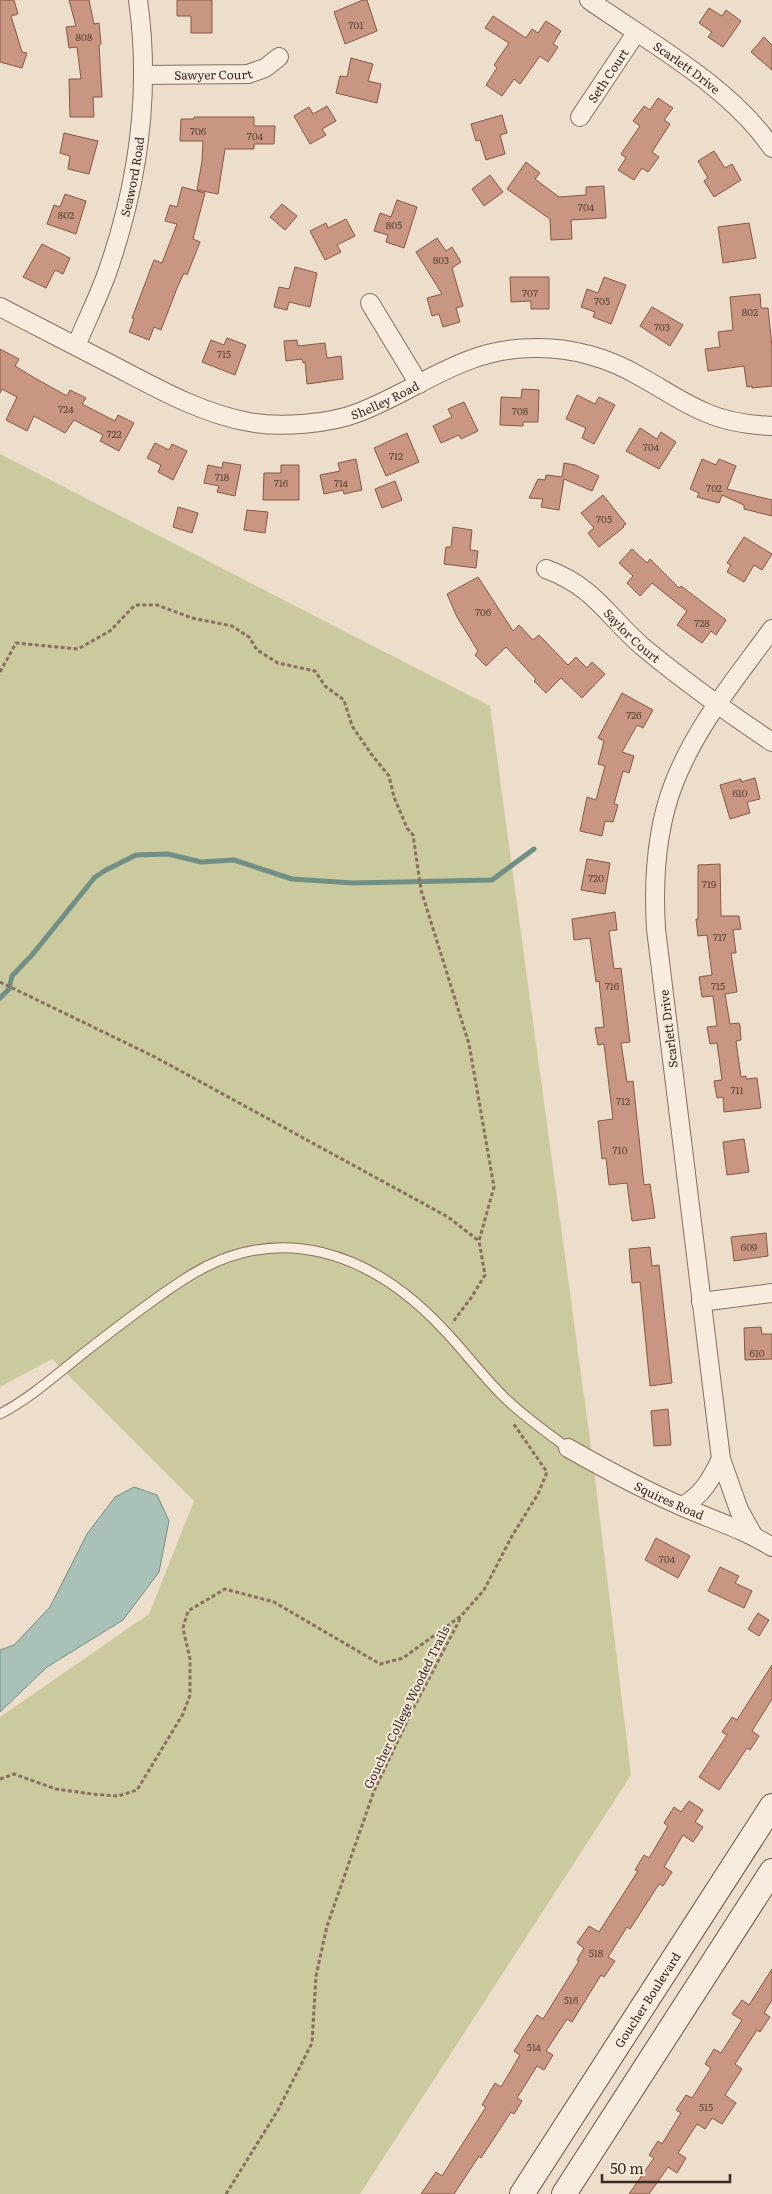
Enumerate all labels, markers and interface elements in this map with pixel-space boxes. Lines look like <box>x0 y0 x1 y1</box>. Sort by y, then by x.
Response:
house number: 701 <box>349 17 363 32</box>
house number: 808 <box>76 29 93 44</box>
street label: Scarlett Drive <box>650 37 724 98</box>
street label: Seth Court <box>583 44 632 106</box>
street label: Sawyer Court <box>174 64 255 84</box>
house number: 706 <box>190 123 207 138</box>
house number: 704 <box>247 128 264 143</box>
street label: Seaword Road <box>115 135 148 219</box>
house number: 704 <box>578 199 595 214</box>
house number: 802 <box>58 207 74 222</box>
house number: 805 <box>386 217 402 232</box>
house number: 803 <box>433 252 449 267</box>
house number: 707 <box>522 285 538 300</box>
house number: 705 <box>594 293 610 308</box>
house number: 802 <box>742 304 758 319</box>
house number: 703 <box>654 319 670 334</box>
house number: 715 <box>217 346 231 361</box>
street label: Shelley Road <box>348 376 423 424</box>
house number: 724 <box>58 401 74 416</box>
house number: 708 <box>512 403 529 418</box>
house number: 722 <box>106 426 122 441</box>
house number: 704 <box>643 439 660 454</box>
house number: 712 <box>389 448 403 463</box>
house number: 718 <box>215 469 230 484</box>
house number: 716 <box>274 475 289 490</box>
house number: 714 <box>334 475 349 490</box>
house number: 702 <box>706 480 722 495</box>
house number: 705 <box>596 511 612 526</box>
house number: 706 <box>475 604 492 619</box>
street label: Saylor Court <box>600 604 664 667</box>
house number: 728 <box>694 615 710 630</box>
house number: 726 <box>626 707 642 722</box>
house number: 610 <box>732 785 748 800</box>
house number: 720 <box>588 870 604 885</box>
house number: 719 <box>702 876 716 891</box>
house number: 717 <box>713 929 727 944</box>
house number: 716 <box>605 978 620 993</box>
house number: 715 <box>711 978 725 993</box>
street label: Scarlett Drive <box>654 989 682 1069</box>
house number: 711 <box>730 1082 744 1097</box>
house number: 712 <box>616 1093 630 1108</box>
house number: 710 <box>613 1142 628 1157</box>
house number: 609 <box>741 1239 757 1254</box>
house number: 610 <box>749 1345 765 1360</box>
street label: Squires Road <box>631 1476 707 1524</box>
house number: 704 <box>659 1551 676 1566</box>
street label: Goucher College Wooded Trails <box>359 1622 454 1792</box>
house number: 518 <box>589 1945 604 1960</box>
street label: Goucher Boulevard <box>610 1948 685 2051</box>
house number: 516 <box>564 1992 579 2007</box>
house number: 514 <box>527 2039 542 2054</box>
house number: 515 <box>699 2099 713 2114</box>
scale bar <box>602 2152 730 2184</box>
text: 50 m <box>610 2156 644 2179</box>

